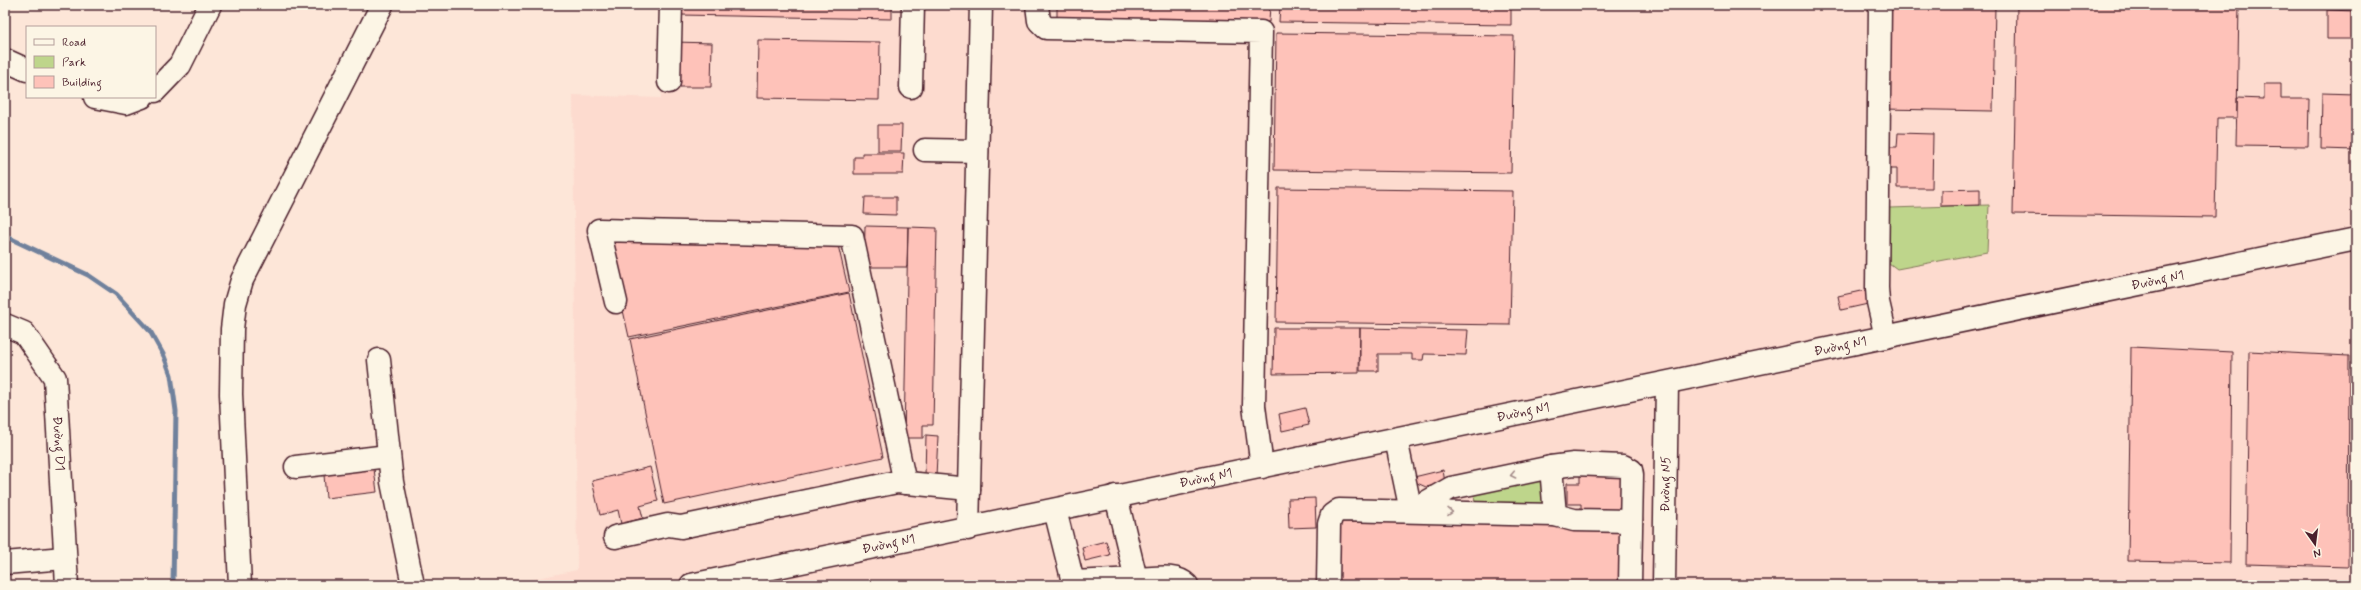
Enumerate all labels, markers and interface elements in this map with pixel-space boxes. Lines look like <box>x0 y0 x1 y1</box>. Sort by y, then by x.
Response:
legend <box>26 26 156 98</box>
text: Road <box>62 35 86 51</box>
text: Park <box>62 55 86 71</box>
text: Building <box>62 75 102 92</box>
street label: Đường N1 <box>2130 266 2186 294</box>
street label: Đường N1 <box>1812 332 1868 360</box>
street label: Đường N1 <box>1495 398 1551 426</box>
street label: Đường D1 <box>48 416 69 471</box>
street label: Đường N5 <box>1657 456 1676 512</box>
street label: Đường N1 <box>1178 464 1234 492</box>
one-way arrow <box>1510 470 1517 478</box>
one-way arrow <box>1447 508 1453 516</box>
north arrow <box>2295 524 2335 564</box>
street label: Đường N1 <box>861 530 917 558</box>
text: N <box>2312 545 2322 560</box>

